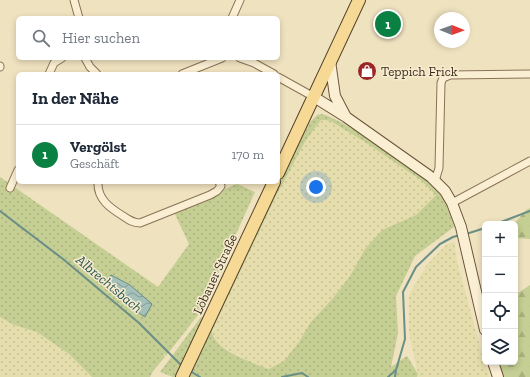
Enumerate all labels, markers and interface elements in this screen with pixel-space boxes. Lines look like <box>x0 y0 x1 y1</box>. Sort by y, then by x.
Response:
pin: 1 <box>375 9 401 39</box>
north arrow <box>434 12 470 48</box>
search box <box>16 16 280 60</box>
icon: search <box>30 27 52 49</box>
text: Hier suchen <box>62 29 140 47</box>
shop icon: Teppich Frick <box>356 60 378 82</box>
place label: Teppich Frick <box>381 64 458 79</box>
text: In der Nähe <box>32 88 119 108</box>
text: Vergölst <box>70 138 126 156</box>
text: 1 <box>42 147 48 162</box>
text: 170 m <box>231 147 264 162</box>
text: Geschäft <box>70 156 119 171</box>
your location <box>306 177 326 197</box>
map controls <box>482 221 518 365</box>
button: + <box>482 221 518 257</box>
street label: Löbauer Straße <box>190 232 240 316</box>
water label: Albrechtsbach <box>72 251 146 317</box>
button: − <box>482 257 518 293</box>
button: locate <box>482 293 518 329</box>
button: layers <box>482 329 518 365</box>

